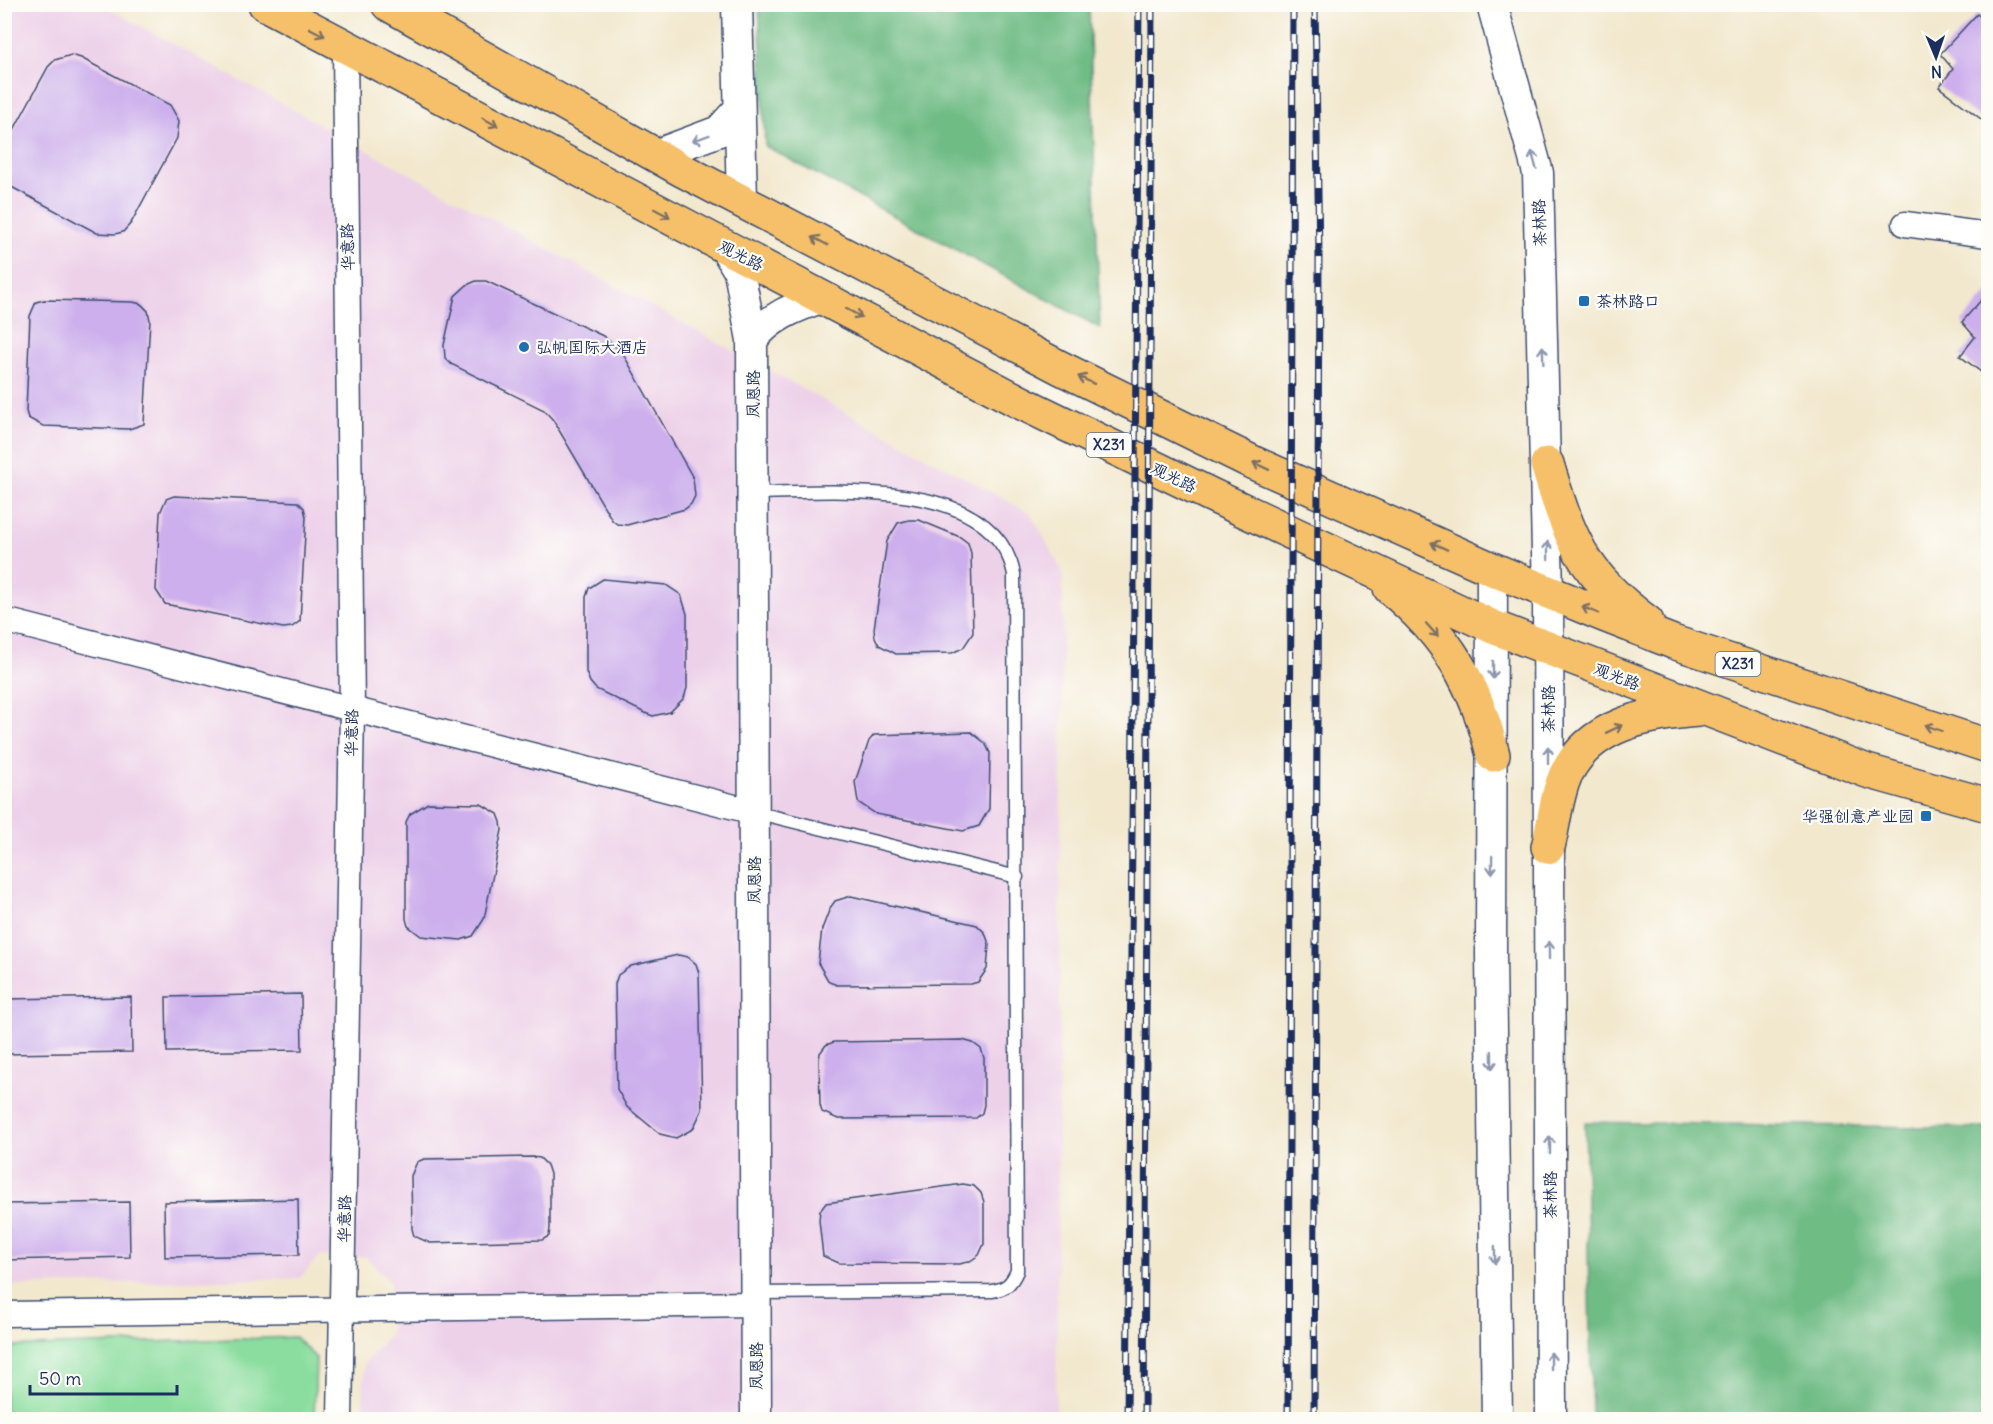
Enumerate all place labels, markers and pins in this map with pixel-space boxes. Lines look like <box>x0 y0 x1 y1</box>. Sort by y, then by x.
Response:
place label: 茶林路口 <box>1596 291 1660 311</box>
marker: 茶林路口 <box>1577 294 1591 308</box>
place label: 弘帆国际大酒店 <box>536 337 648 357</box>
marker: 弘帆国际大酒店 <box>517 340 531 354</box>
place label: 华强创意产业园 <box>1802 806 1914 826</box>
marker: 华强创意产业园 <box>1919 809 1933 823</box>

